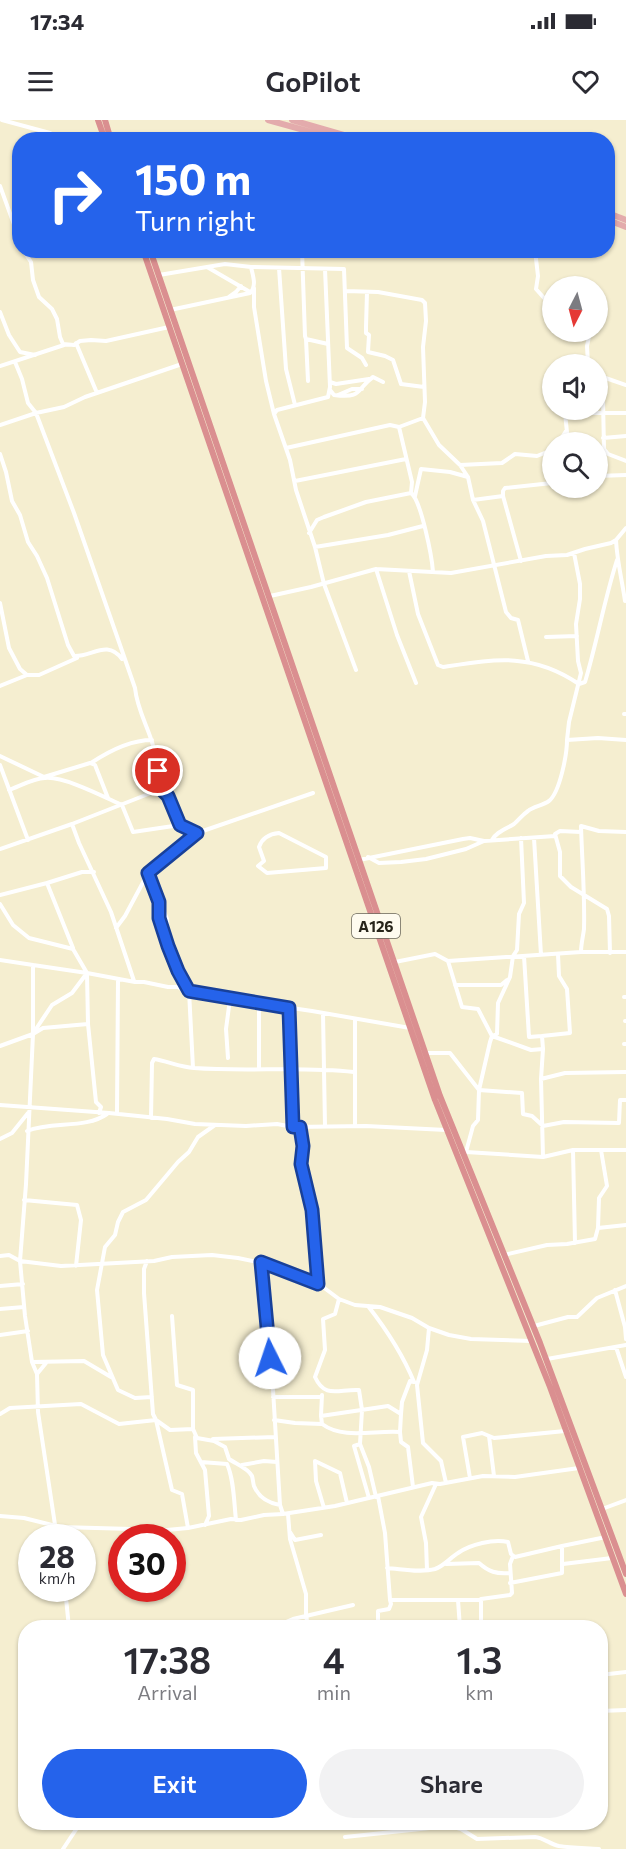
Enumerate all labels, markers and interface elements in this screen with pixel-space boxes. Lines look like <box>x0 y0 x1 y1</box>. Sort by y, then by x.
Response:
text: 17:34 <box>30 8 84 35</box>
icon: menu <box>24 65 57 98</box>
text: GoPilot <box>265 65 361 98</box>
icon: heart <box>569 65 602 98</box>
text: 150 m <box>135 152 251 204</box>
icon: right <box>36 156 114 234</box>
text: Turn right <box>135 204 255 237</box>
north arrow <box>542 276 608 342</box>
map controls <box>542 276 608 498</box>
button: sound <box>542 354 608 420</box>
button: search <box>542 432 608 498</box>
pin <box>132 745 183 796</box>
icon: arrive <box>141 754 174 787</box>
road number: A126 <box>352 914 400 938</box>
position arrow <box>238 1326 302 1390</box>
speed limit sign: 30 <box>108 1524 186 1602</box>
text: 28 <box>39 1537 75 1574</box>
text: km/h <box>39 1569 75 1587</box>
text: 17:38 <box>124 1637 211 1681</box>
text: 4 <box>323 1637 345 1681</box>
text: 1.3 <box>456 1637 502 1681</box>
text: Arrival <box>137 1680 198 1704</box>
text: min <box>317 1680 351 1704</box>
text: km <box>465 1680 494 1704</box>
button: Exit <box>42 1749 307 1818</box>
button: Share <box>319 1749 584 1818</box>

